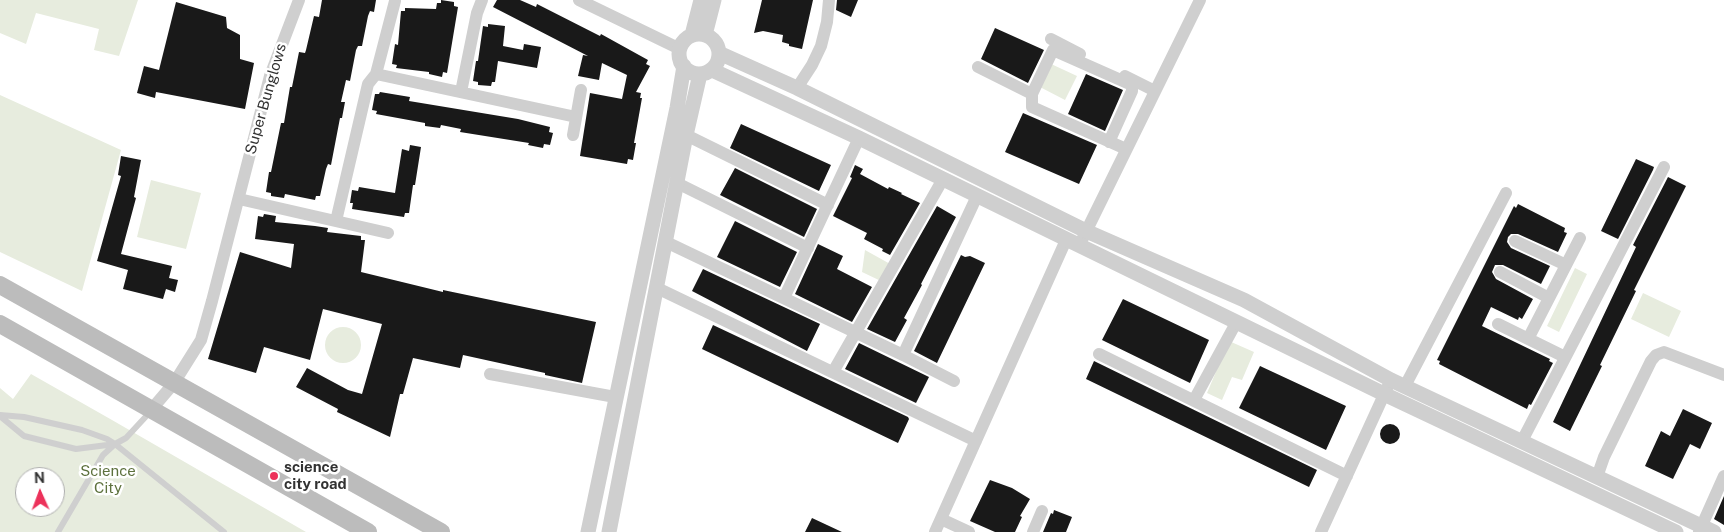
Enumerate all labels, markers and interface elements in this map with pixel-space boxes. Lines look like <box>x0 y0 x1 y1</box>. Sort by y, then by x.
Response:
street label: Super Bunglows <box>242 42 290 156</box>
place label: science city road <box>284 458 347 493</box>
park label: Science City <box>80 462 136 497</box>
north arrow <box>15 467 65 517</box>
text: N <box>34 470 45 486</box>
marker: science city road <box>268 470 280 482</box>

